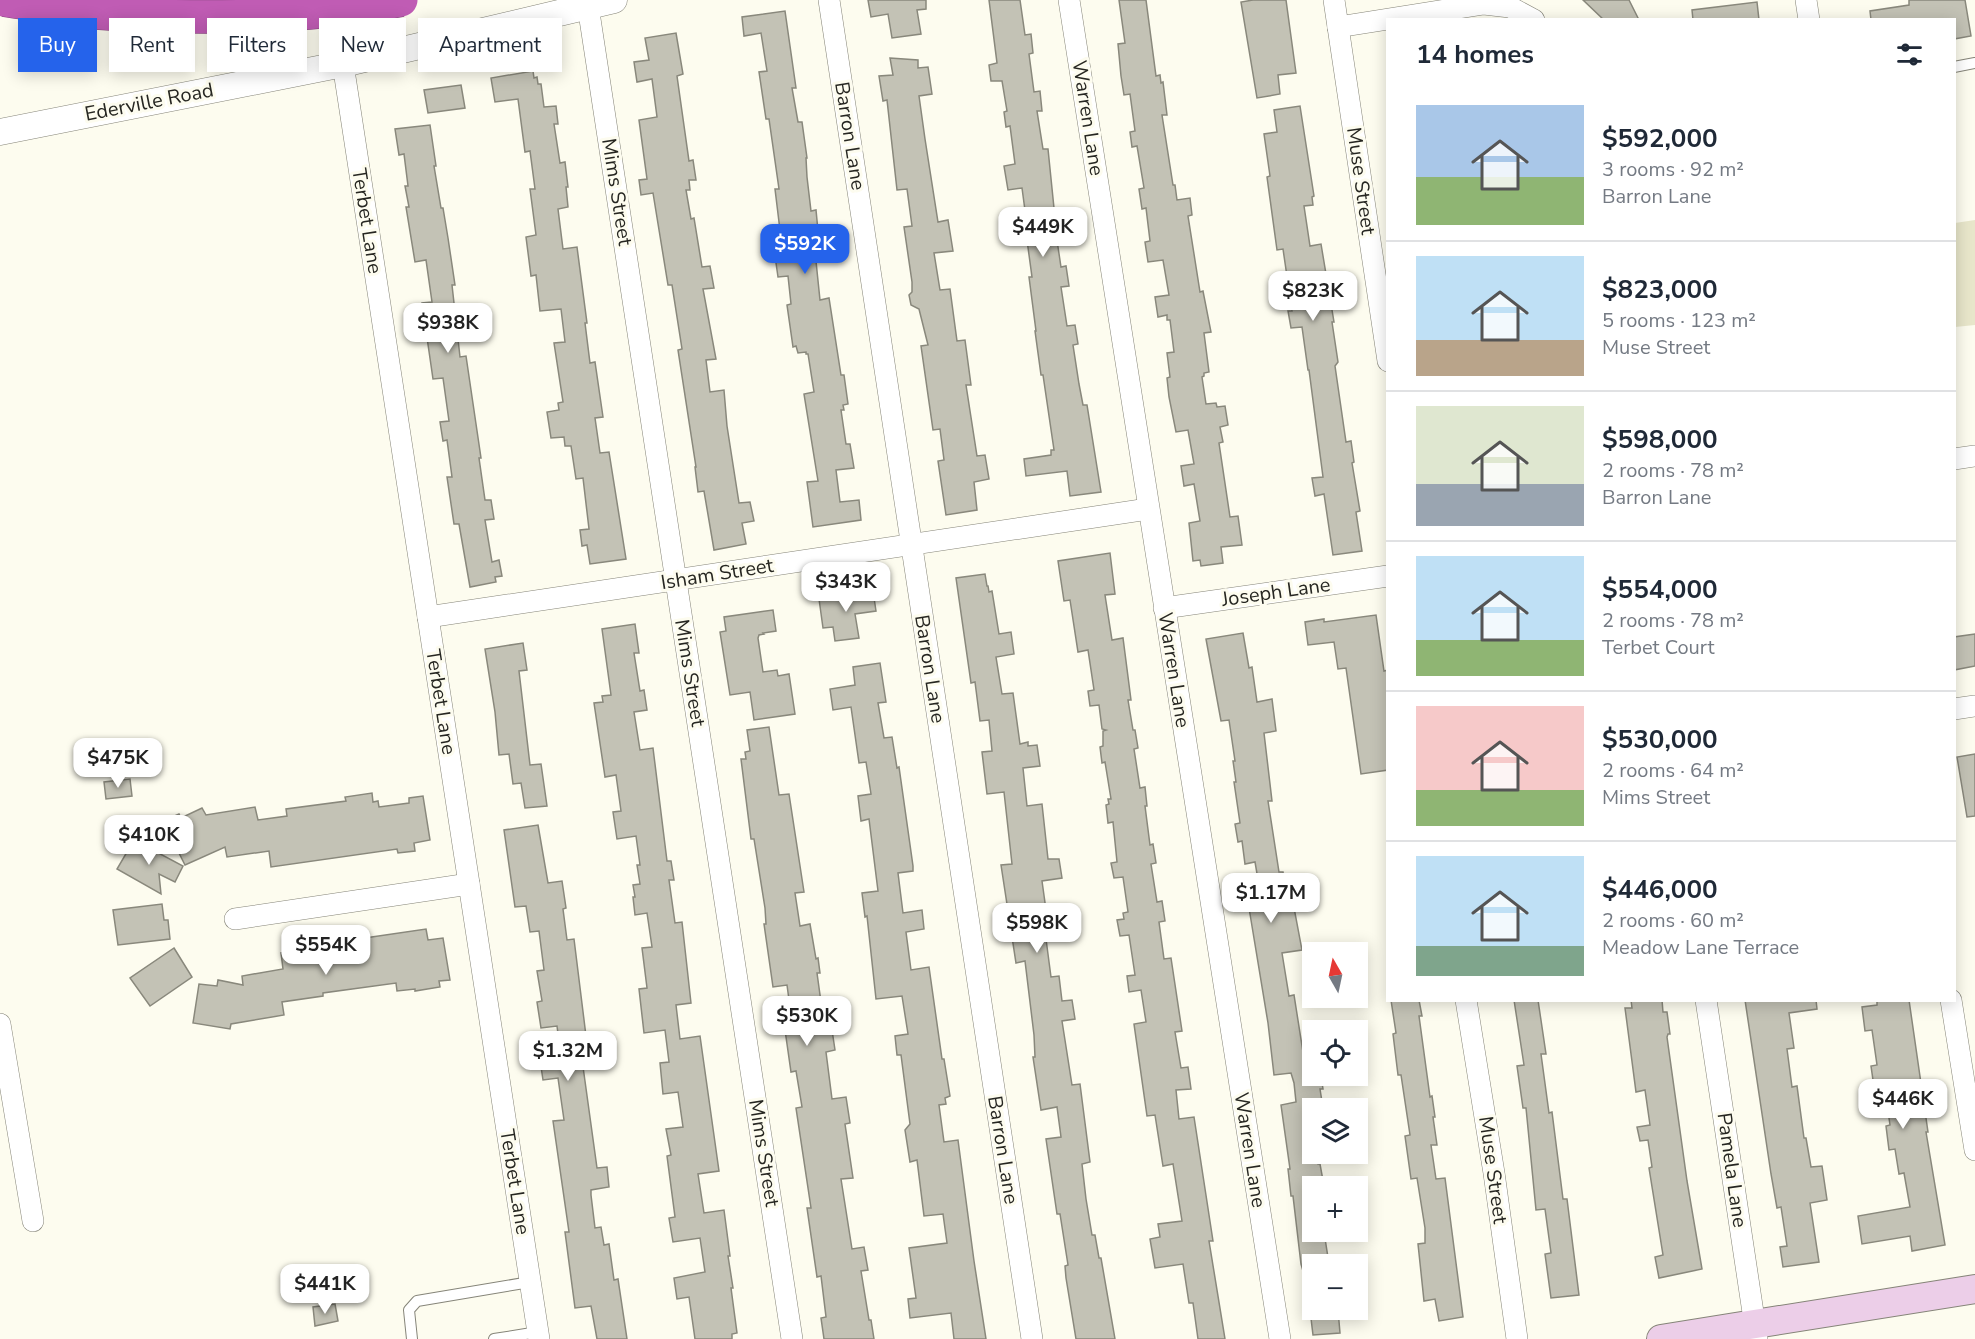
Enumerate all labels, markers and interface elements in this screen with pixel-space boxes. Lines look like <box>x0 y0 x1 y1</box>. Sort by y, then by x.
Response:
chip: Buy <box>18 18 97 72</box>
chip: Rent <box>109 18 195 72</box>
chip: Filters <box>207 18 307 72</box>
chip: New <box>319 18 406 72</box>
chip: Apartment <box>418 18 562 72</box>
text: 14 homes <box>1416 37 1534 72</box>
icon: filters <box>1893 38 1926 71</box>
street label: Warren Lane <box>1066 58 1110 178</box>
street label: Ederville Road <box>82 76 216 128</box>
street label: Barron Lane <box>828 80 872 192</box>
text: $592,000 <box>1602 121 1718 156</box>
street label: Muse Street <box>1340 125 1382 237</box>
icon: home <box>1464 129 1536 201</box>
street label: Mims Street <box>595 136 639 249</box>
text: 3 rooms · 92 m² <box>1602 156 1744 183</box>
street label: Terbet Lane <box>345 166 389 276</box>
text: Barron Lane <box>1602 183 1711 210</box>
pin: $449K <box>1001 207 1085 258</box>
text: $449K <box>1012 213 1074 240</box>
pin: $592K <box>763 224 847 275</box>
text: $592K <box>774 230 836 257</box>
pin: $823K <box>1271 271 1355 322</box>
text: $823,000 <box>1602 272 1718 307</box>
text: $823K <box>1282 277 1344 304</box>
icon: home <box>1464 280 1536 352</box>
pin: $938K <box>406 303 490 354</box>
text: 5 rooms · 123 m² <box>1602 307 1756 334</box>
text: $938K <box>417 309 479 336</box>
text: Muse Street <box>1602 334 1710 361</box>
text: $598,000 <box>1602 422 1718 457</box>
icon: home <box>1464 430 1536 502</box>
text: 2 rooms · 78 m² <box>1602 457 1744 484</box>
text: Barron Lane <box>1602 484 1711 511</box>
street label: Isham Street <box>659 552 776 596</box>
pin: $343K <box>804 562 888 613</box>
text: $343K <box>815 568 877 595</box>
street label: Joseph Lane <box>1219 571 1332 613</box>
text: $554,000 <box>1602 572 1718 607</box>
icon: home <box>1464 580 1536 652</box>
text: 2 rooms · 78 m² <box>1602 607 1744 634</box>
street label: Warren Lane <box>1152 610 1196 730</box>
street label: Barron Lane <box>908 613 952 725</box>
street label: Mims Street <box>668 617 712 730</box>
text: Terbet Court <box>1602 634 1715 661</box>
street label: Terbet Lane <box>419 647 463 757</box>
text: $530,000 <box>1602 722 1718 757</box>
icon: home <box>1464 730 1536 802</box>
pin: $475K <box>76 738 160 789</box>
text: $475K <box>87 744 149 771</box>
text: 2 rooms · 64 m² <box>1602 757 1744 784</box>
text: Mims Street <box>1602 784 1710 811</box>
pin: $410K <box>107 815 191 866</box>
text: $410K <box>118 821 180 848</box>
text: $446,000 <box>1602 872 1718 907</box>
pin: $1.17M <box>1222 873 1320 924</box>
text: $1.17M <box>1236 879 1306 906</box>
icon: home <box>1464 880 1536 952</box>
pin: $598K <box>995 903 1079 954</box>
text: 2 rooms · 60 m² <box>1602 907 1744 934</box>
text: $598K <box>1006 909 1068 936</box>
pin: $554K <box>284 925 368 976</box>
text: $554K <box>295 931 357 958</box>
text: Meadow Lane Terrace <box>1602 934 1799 961</box>
north arrow <box>1302 942 1368 1008</box>
map controls <box>1302 942 1368 1320</box>
pin: $530K <box>765 996 849 1047</box>
text: $530K <box>776 1002 838 1029</box>
button: locate <box>1302 1020 1368 1086</box>
pin: $1.32M <box>519 1031 617 1082</box>
text: $1.32M <box>533 1037 603 1064</box>
pin: $446K <box>1861 1079 1945 1130</box>
text: $446K <box>1872 1085 1934 1112</box>
street label: Warren Lane <box>1228 1090 1272 1210</box>
street label: Barron Lane <box>981 1094 1025 1206</box>
street label: Mims Street <box>742 1097 786 1210</box>
button: layers <box>1302 1098 1368 1164</box>
street label: Pamela Lane <box>1711 1111 1753 1229</box>
street label: Muse Street <box>1472 1114 1514 1226</box>
street label: Terbet Lane <box>493 1127 537 1237</box>
button: + <box>1302 1176 1368 1242</box>
button: − <box>1302 1254 1368 1320</box>
pin: $441K <box>283 1264 367 1315</box>
text: $441K <box>294 1270 356 1297</box>

